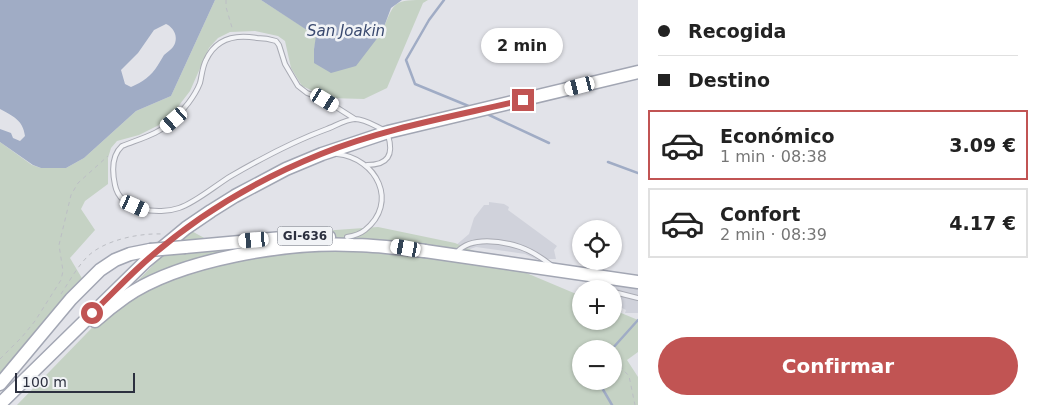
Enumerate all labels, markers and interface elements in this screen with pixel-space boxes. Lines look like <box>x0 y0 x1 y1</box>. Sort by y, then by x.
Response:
text: Recogida <box>688 20 786 42</box>
water label: San Joakin <box>307 22 385 40</box>
callout: 2 min <box>482 28 564 62</box>
text: 2 min <box>497 36 547 55</box>
text: Destino <box>688 69 770 91</box>
car <box>563 75 596 97</box>
car <box>308 86 341 114</box>
route end <box>512 89 534 111</box>
car <box>157 104 190 136</box>
icon: car <box>660 123 705 168</box>
text: Económico <box>720 125 835 147</box>
text: 3.09 € <box>949 134 1016 156</box>
text: 1 min · 08:38 <box>720 147 827 166</box>
car <box>118 193 151 219</box>
icon: car <box>660 201 705 246</box>
text: Confort <box>720 203 800 225</box>
text: 4.17 € <box>949 212 1016 234</box>
map controls <box>572 220 622 390</box>
button: locate <box>572 220 622 270</box>
text: 2 min · 08:39 <box>720 225 827 244</box>
road number: GI-636 <box>278 227 332 246</box>
car <box>238 231 269 249</box>
car <box>389 238 422 258</box>
button: + <box>572 280 622 330</box>
route start <box>81 302 103 324</box>
button: Confirmar <box>658 337 1018 395</box>
button: − <box>572 340 622 390</box>
scale bar <box>15 370 135 393</box>
text: 100 m <box>22 374 67 390</box>

